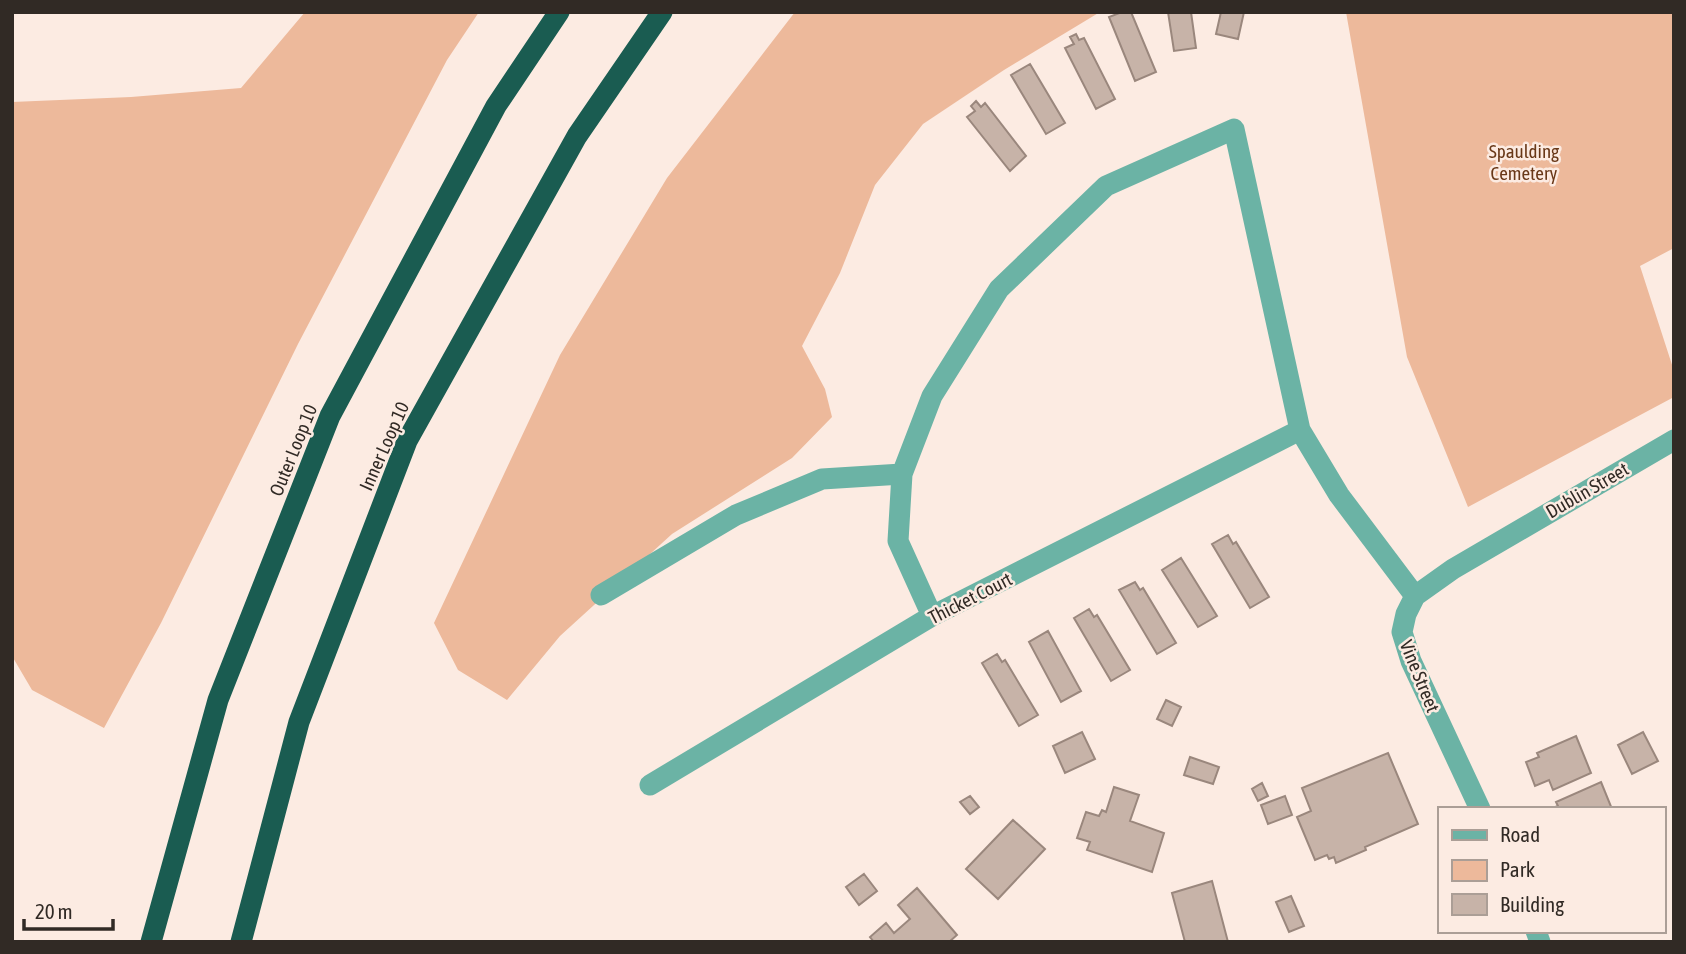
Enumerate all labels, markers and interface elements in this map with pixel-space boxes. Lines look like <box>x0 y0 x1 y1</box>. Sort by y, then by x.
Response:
park label: Spaulding Cemetery <box>1489 140 1560 184</box>
street label: Inner Loop 10 <box>355 398 413 494</box>
street label: Outer Loop 10 <box>265 401 321 499</box>
street label: Dublin Street <box>1542 458 1632 522</box>
street label: Thicket Court <box>925 568 1015 628</box>
street label: Vine Street <box>1396 637 1444 715</box>
legend <box>1438 807 1665 933</box>
text: Road <box>1500 822 1540 846</box>
text: Park <box>1500 857 1535 881</box>
scale bar <box>24 888 114 932</box>
text: Building <box>1500 892 1564 916</box>
text: 20 m <box>35 899 73 923</box>

